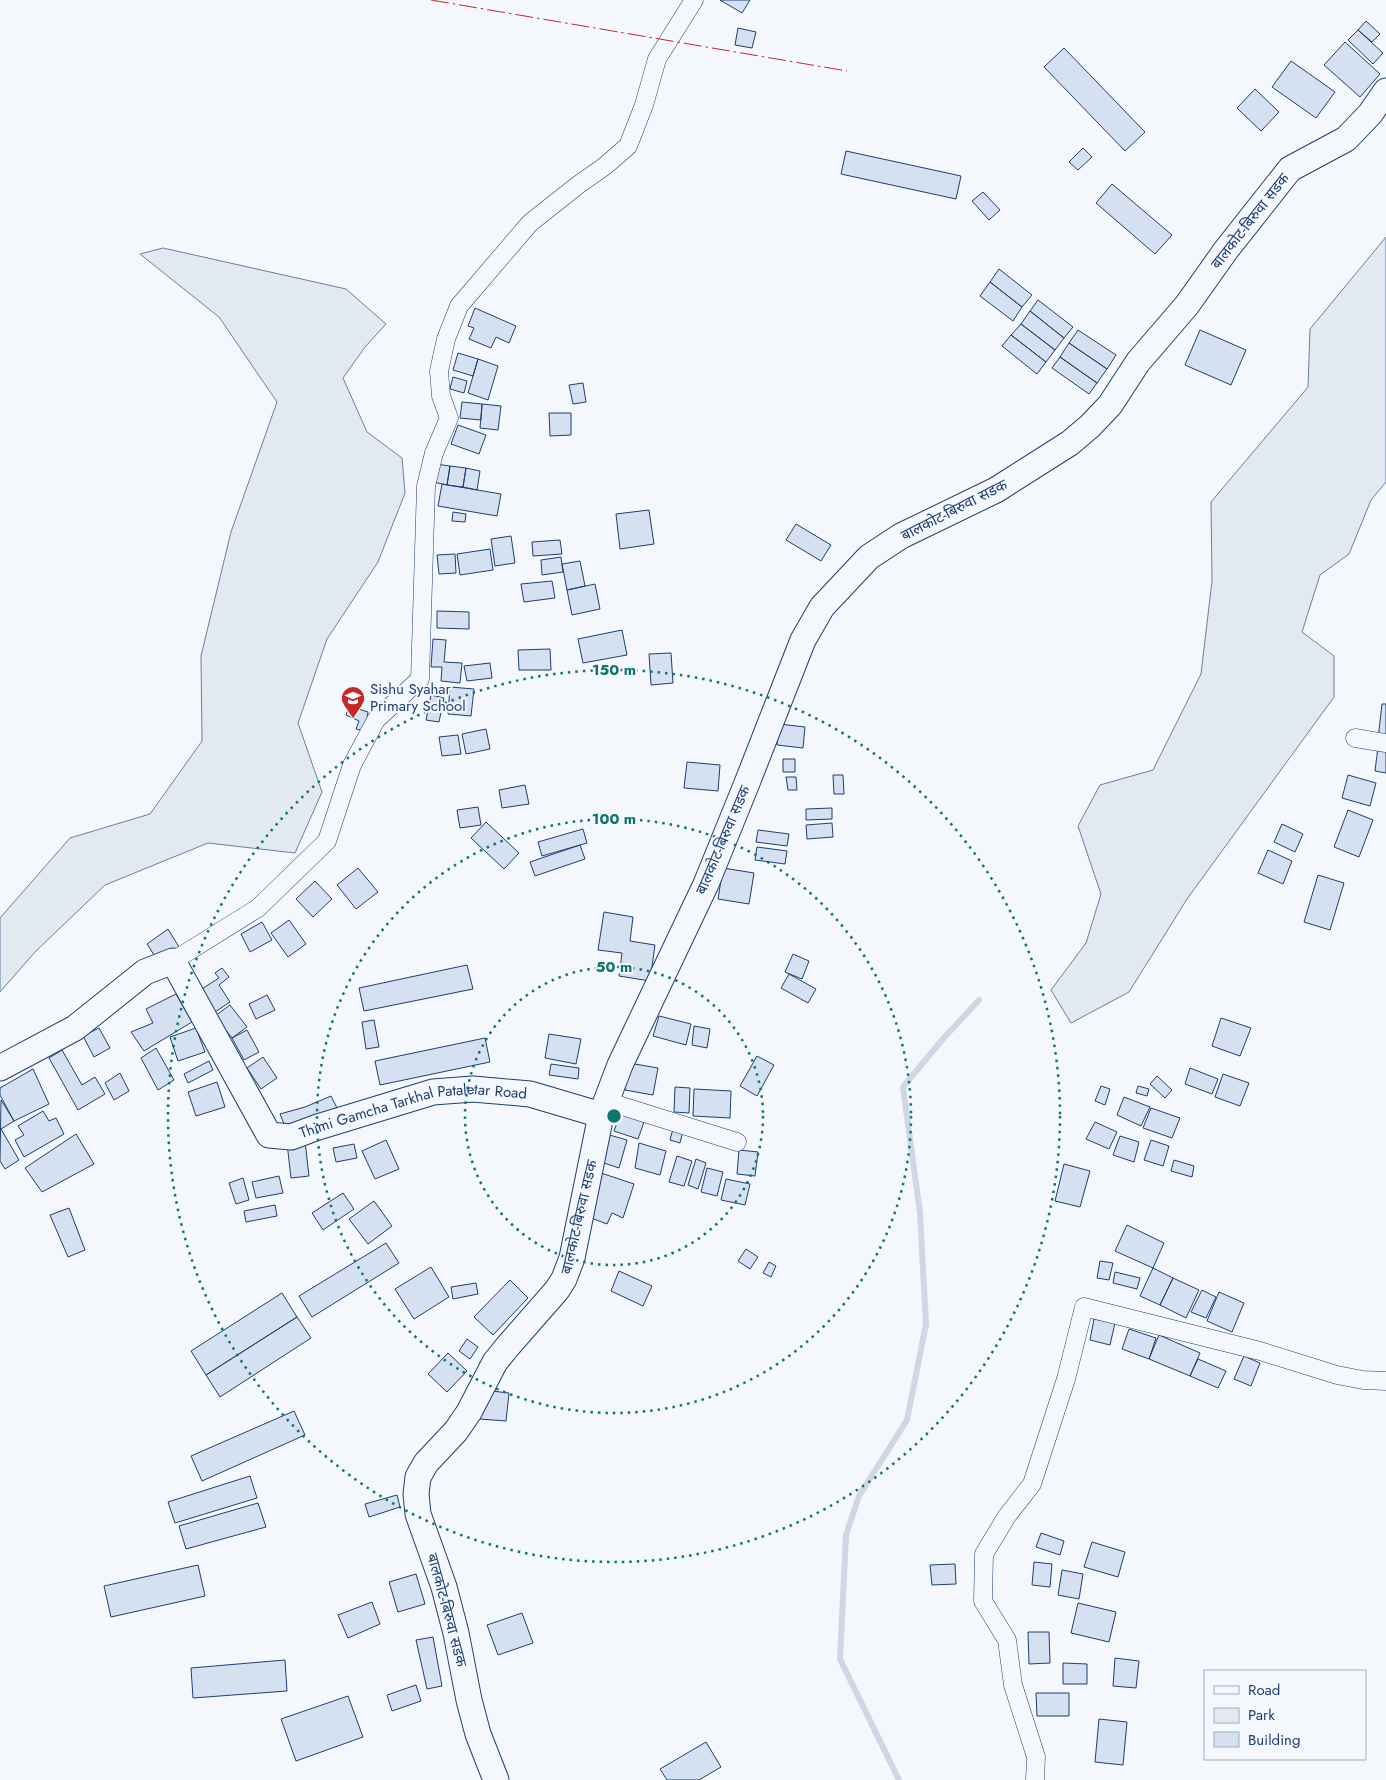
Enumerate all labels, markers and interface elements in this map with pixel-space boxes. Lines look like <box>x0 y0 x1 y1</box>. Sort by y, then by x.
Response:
street label: बालकोट-बिरुवा सडक <box>1205 168 1295 274</box>
street label: बालकोट-बिरुवा सडक <box>897 474 1011 546</box>
text: 150 m <box>592 659 636 681</box>
place label: Sishu Syahar Primary School <box>370 678 466 717</box>
school or university icon: Sishu Syahar Primary School <box>340 685 366 719</box>
street label: बालकोट-बिरुवा सडक <box>690 782 756 898</box>
text: 100 m <box>592 808 636 830</box>
text: 50 m <box>596 956 632 978</box>
street label: Thimi Gamcha Tarkhal Pataletar Road <box>296 1078 528 1144</box>
centre of rings <box>605 1107 623 1125</box>
street label: बालकोट-बिरुवा सडक <box>555 1157 603 1276</box>
street label: बालकोट-बिरुवा सडक <box>421 1551 473 1670</box>
legend <box>1204 1670 1366 1760</box>
text: Road <box>1248 1679 1280 1701</box>
text: Park <box>1248 1704 1275 1726</box>
text: Building <box>1248 1729 1300 1751</box>

